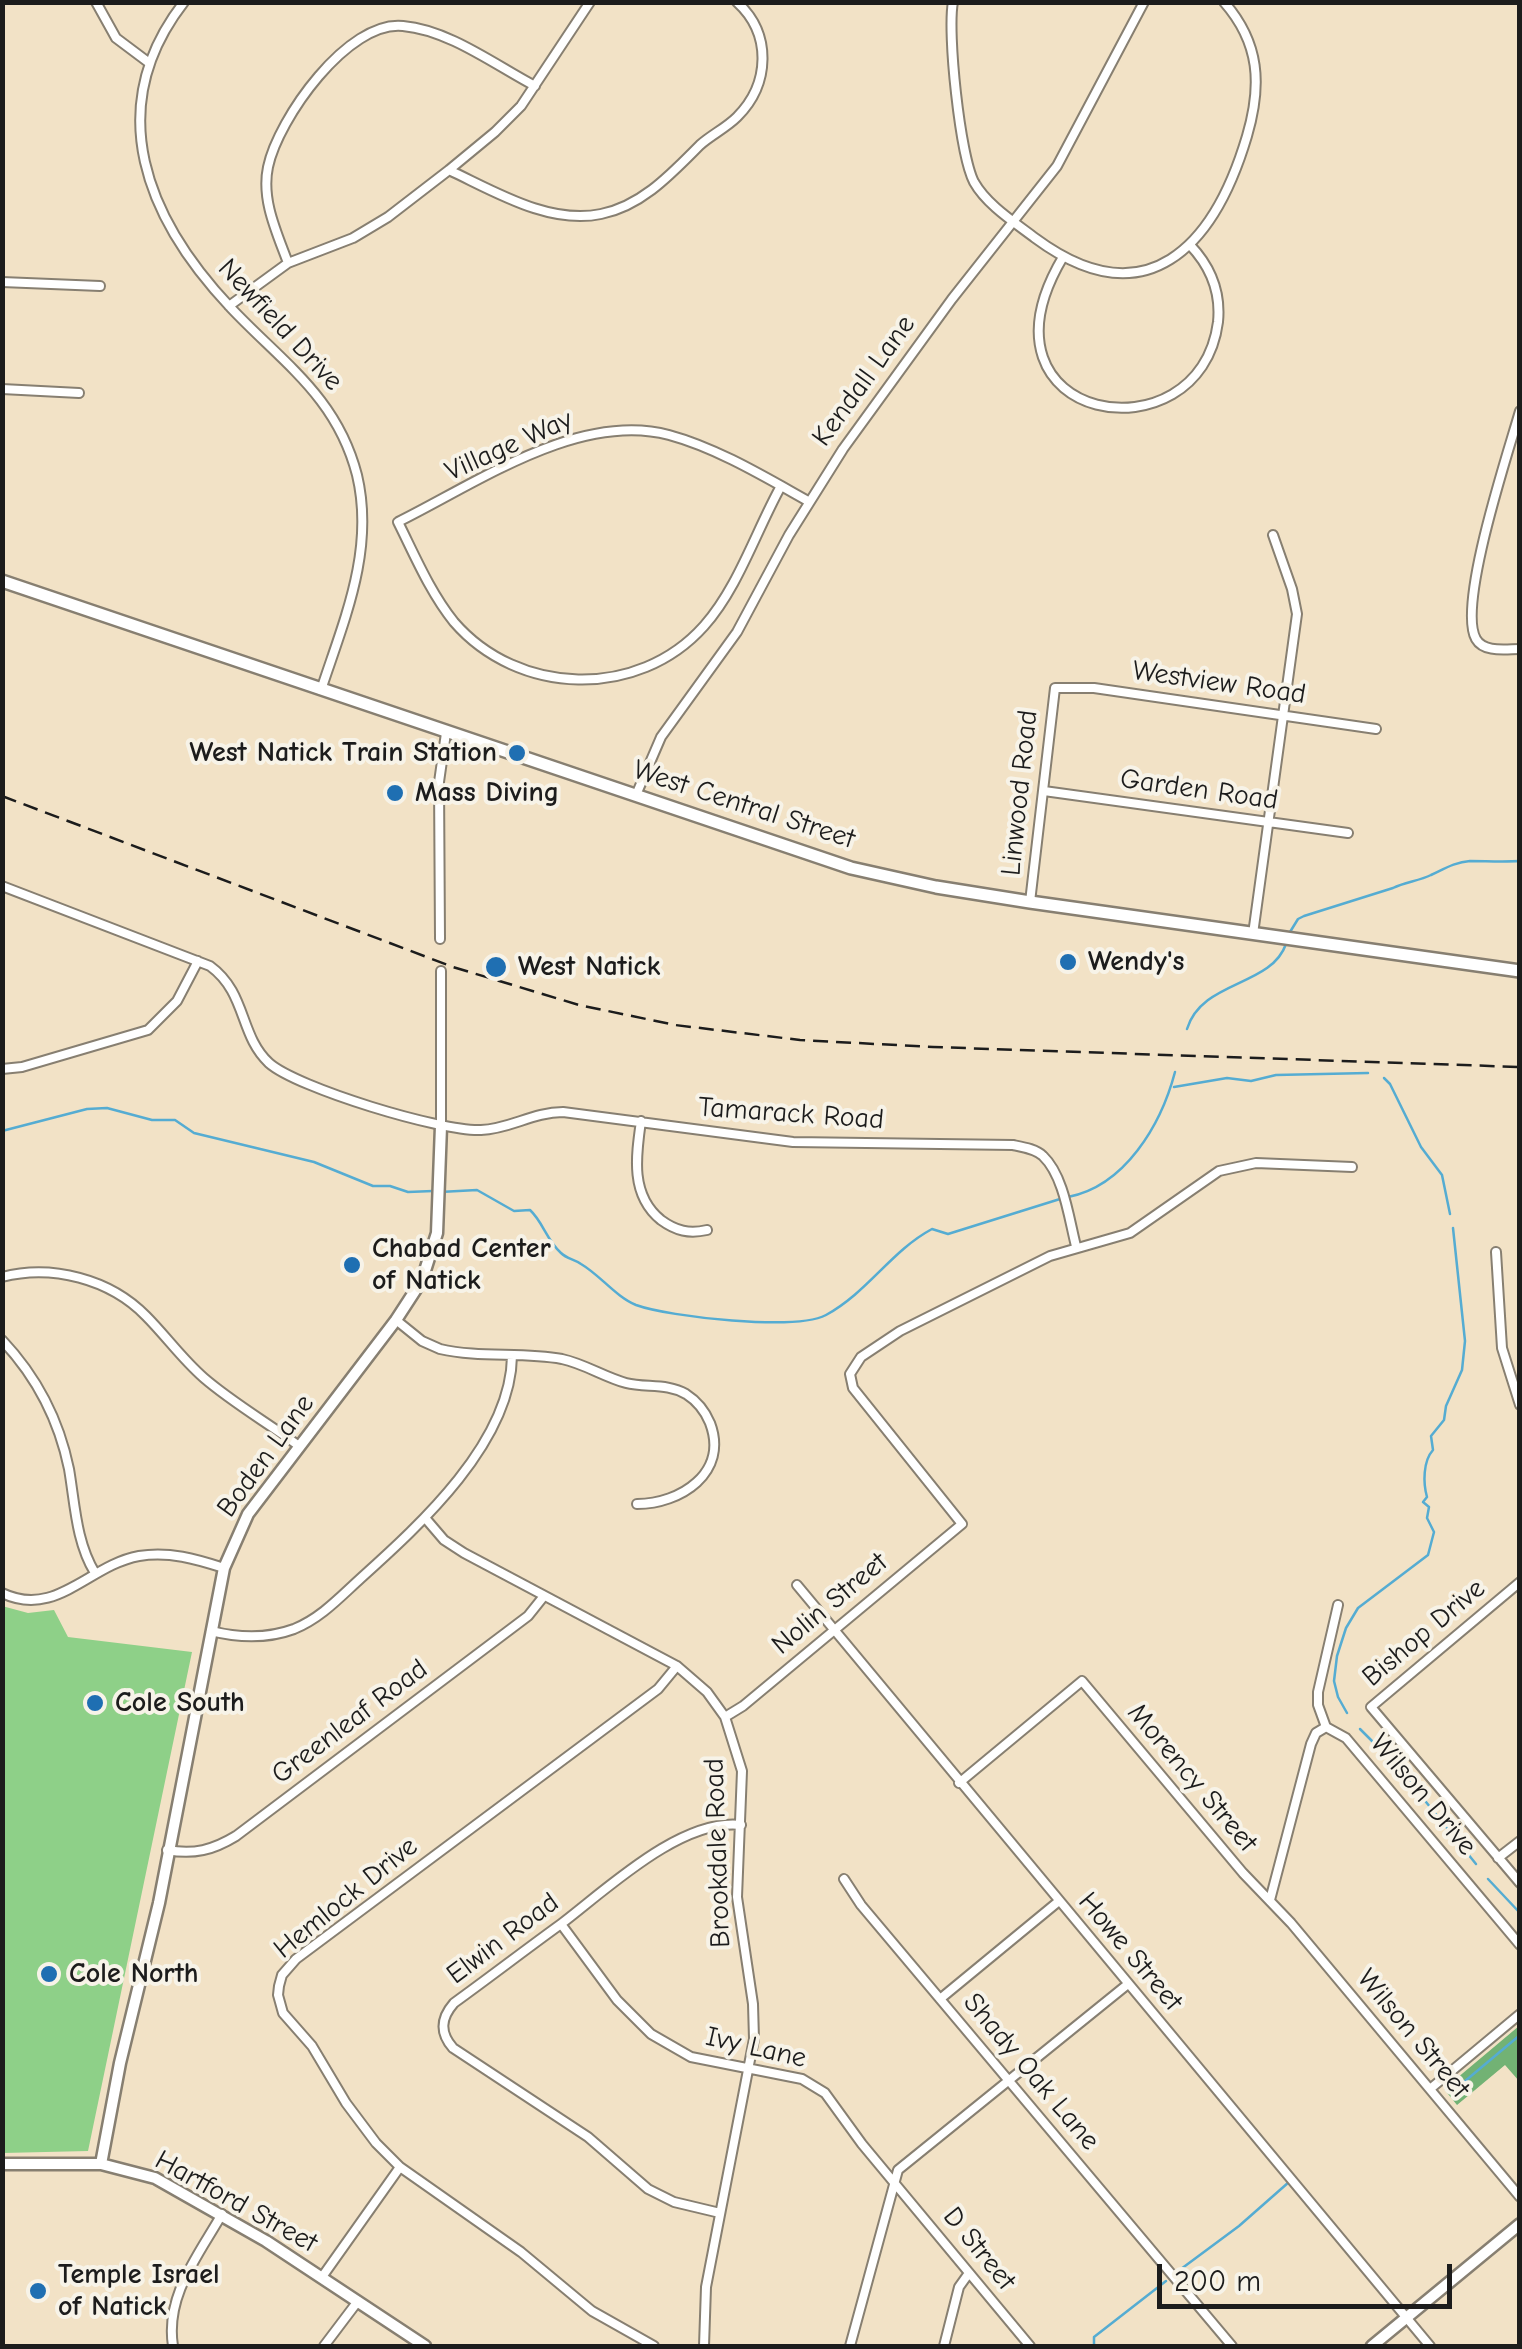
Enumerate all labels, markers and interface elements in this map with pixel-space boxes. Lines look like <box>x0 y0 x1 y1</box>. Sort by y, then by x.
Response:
street label: Newfield Drive <box>210 252 350 398</box>
street label: Kendall Lane <box>805 309 923 453</box>
street label: Village Way <box>440 403 578 489</box>
street label: Westview Road <box>1130 654 1308 712</box>
street label: Linwood Road <box>995 709 1045 877</box>
place label: West Natick Train Station <box>190 736 497 770</box>
marker: West Natick Train Station <box>506 742 528 764</box>
street label: West Central Street <box>629 753 859 857</box>
street label: Garden Road <box>1118 762 1280 818</box>
place label: Mass Diving <box>415 776 559 810</box>
marker: Mass Diving <box>384 782 406 804</box>
place label: Wendy's <box>1088 945 1184 979</box>
place label: West Natick <box>518 950 660 984</box>
marker: Wendy's <box>1057 951 1079 973</box>
marker: West Natick <box>483 954 509 980</box>
street label: Tamarack Road <box>697 1091 885 1137</box>
place label: Chabad Center of Natick <box>372 1232 551 1298</box>
marker: Chabad Center of Natick <box>341 1254 363 1276</box>
street label: Boden Lane <box>210 1388 322 1524</box>
street label: Nolin Street <box>765 1546 895 1662</box>
street label: Bishop Drive <box>1356 1572 1492 1694</box>
street label: Greenleaf Road <box>265 1652 435 1792</box>
place label: Cole South <box>115 1686 245 1720</box>
marker: Cole South <box>84 1692 106 1714</box>
street label: Morency Street <box>1120 1697 1264 1859</box>
street label: Wilson Drive <box>1362 1727 1484 1863</box>
street label: Brookdale Road <box>698 1758 738 1948</box>
street label: Hemlock Drive <box>267 1830 425 1966</box>
street label: Elwin Road <box>440 1886 566 1992</box>
street label: Howe Street <box>1071 1886 1189 2018</box>
place label: Cole North <box>69 1957 199 1991</box>
marker: Cole North <box>38 1963 60 1985</box>
street label: Wilson Street <box>1349 1963 1477 2105</box>
street label: Shady Oak Lane <box>956 1987 1106 2157</box>
street label: Ivy Lane <box>703 2020 809 2076</box>
street label: Hartford Street <box>149 2144 323 2260</box>
street label: D Street <box>935 2201 1023 2297</box>
scale bar <box>1162 2244 1457 2306</box>
place label: Temple Israel of Natick <box>58 2258 220 2324</box>
text: 200 m <box>1174 2264 1261 2299</box>
marker: Temple Israel of Natick <box>27 2280 49 2302</box>

